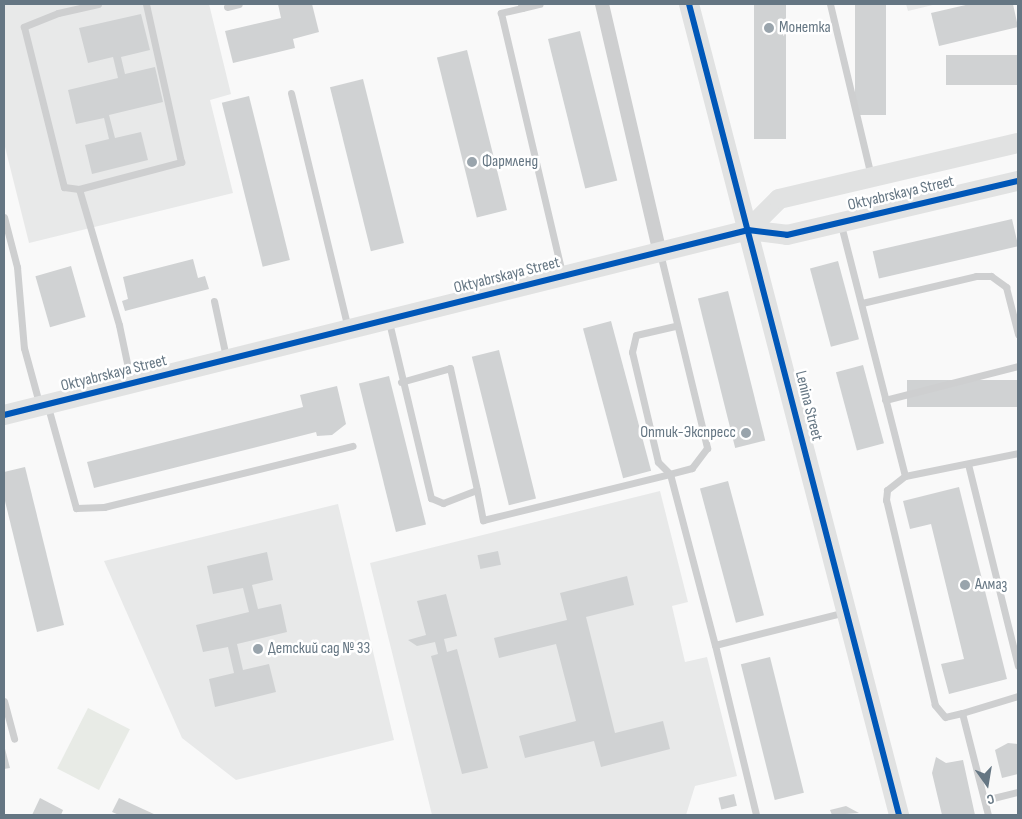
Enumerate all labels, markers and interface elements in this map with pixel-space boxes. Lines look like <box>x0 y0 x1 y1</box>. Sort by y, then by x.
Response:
place label: Монетка <box>779 18 831 38</box>
marker: Монетка <box>763 22 775 34</box>
place label: Фармленд <box>482 152 538 172</box>
marker: Фармленд <box>466 156 478 168</box>
street label: Oktyabrskaya Street <box>846 172 956 216</box>
street label: Oktyabrskaya Street <box>452 254 562 298</box>
street label: Oktyabrskaya Street <box>59 352 169 396</box>
street label: Lenina Street <box>790 369 826 443</box>
place label: Оптик-Экспресс <box>640 423 736 443</box>
marker: Оптик-Экспресс <box>740 427 752 439</box>
place label: Алмаз <box>975 575 1007 595</box>
marker: Алмаз <box>959 579 971 591</box>
place label: Детский сад № 33 <box>268 639 370 659</box>
marker: Детский сад № 33 <box>252 643 264 655</box>
north arrow <box>962 759 1012 809</box>
text: С <box>985 790 996 808</box>

